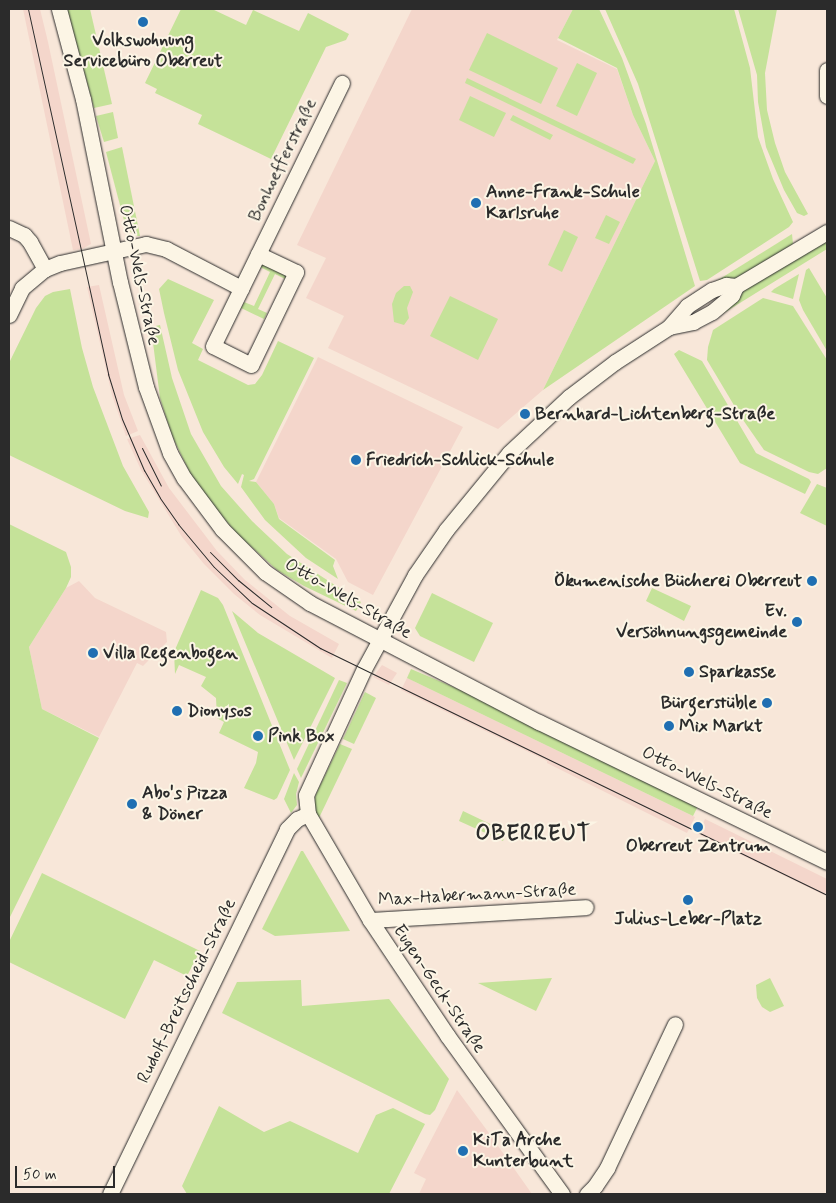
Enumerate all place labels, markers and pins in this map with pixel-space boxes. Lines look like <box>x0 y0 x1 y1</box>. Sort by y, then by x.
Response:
marker: Volkswohnung Servicebüro Oberreut <box>137 16 149 28</box>
place label: Volkswohnung Servicebüro Oberreut <box>64 30 222 72</box>
place label: Anne-Frank-Schule Karlsruhe <box>486 182 640 224</box>
marker: Anne-Frank-Schule Karlsruhe <box>470 197 482 209</box>
place label: Bernhard-Lichtenberg-Straße <box>535 403 775 425</box>
marker: Bernhard-Lichtenberg-Straße <box>519 408 531 420</box>
place label: Friedrich-Schlick-Schule <box>366 449 554 471</box>
marker: Friedrich-Schlick-Schule <box>350 454 362 466</box>
place label: Ökumenische Bücherei Oberreut <box>554 570 802 592</box>
marker: Ökumenische Bücherei Oberreut <box>806 575 818 587</box>
place label: Ev. Versöhnungsgemeinde <box>616 601 787 644</box>
marker: Ev. Versöhnungsgemeinde <box>791 616 803 628</box>
place label: Villa Regenbogen <box>103 642 238 664</box>
marker: Villa Regenbogen <box>87 647 99 659</box>
place label: Sparkasse <box>699 661 776 683</box>
marker: Sparkasse <box>683 666 695 678</box>
place label: Bürgerstüble <box>661 692 757 714</box>
marker: Bürgerstüble <box>761 697 773 709</box>
place label: Dionysos <box>187 700 252 722</box>
marker: Dionysos <box>171 705 183 717</box>
place label: Mix Markt <box>679 715 765 737</box>
marker: Mix Markt <box>663 720 675 732</box>
place label: Pink Box <box>268 725 334 747</box>
marker: Pink Box <box>252 730 264 742</box>
place label: Abo's Pizza & Döner <box>142 783 228 826</box>
marker: Abo's Pizza & Döner <box>126 798 138 810</box>
marker: Oberreut Zentrum <box>692 821 704 833</box>
place label: Oberreut Zentrum <box>627 835 769 857</box>
marker: Julius-Leber-Platz <box>682 894 694 906</box>
place label: Julius-Leber-Platz <box>614 908 762 930</box>
place label: KiTa Arche Kunterbunt <box>473 1130 573 1172</box>
marker: KiTa Arche Kunterbunt <box>457 1145 469 1157</box>

